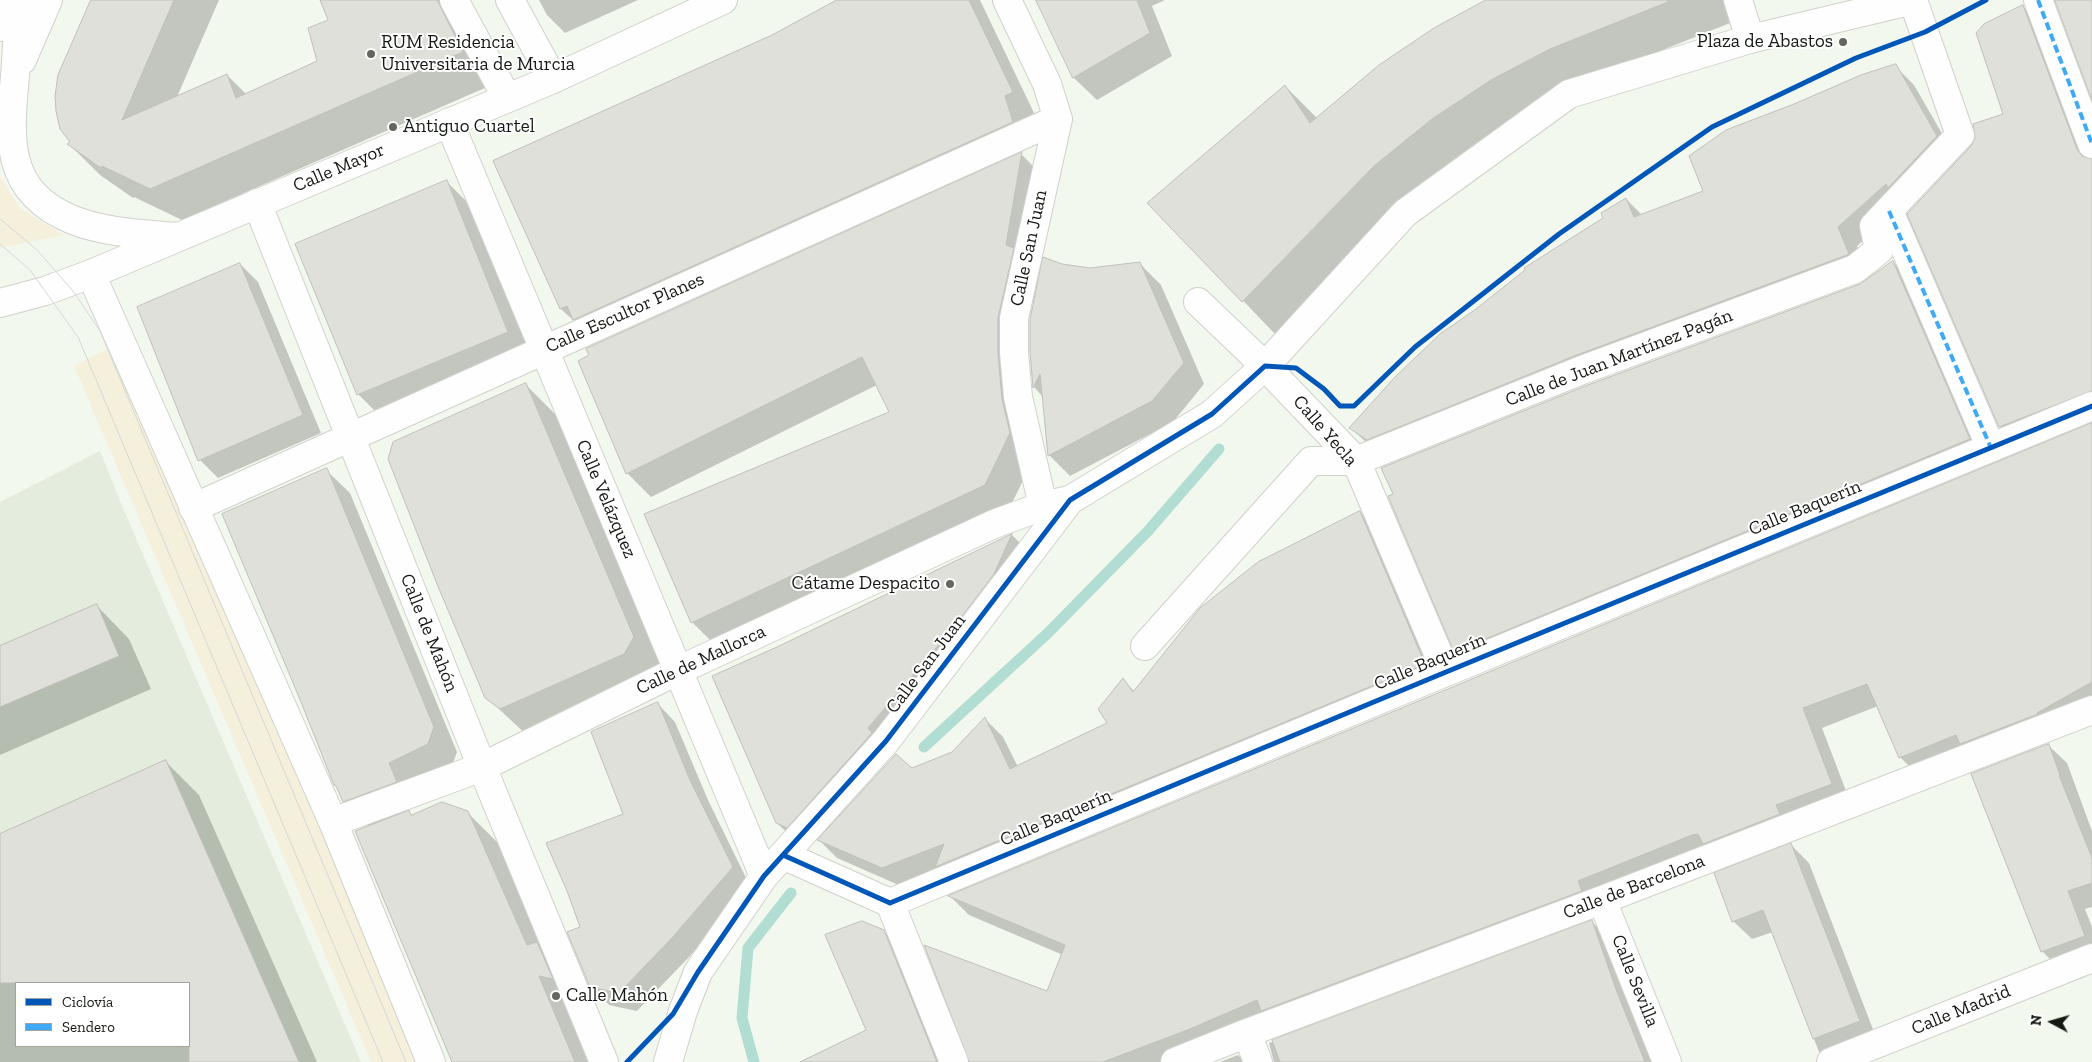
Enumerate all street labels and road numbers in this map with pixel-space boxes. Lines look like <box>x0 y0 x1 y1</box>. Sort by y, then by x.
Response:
street label: Calle Mayor <box>290 138 388 198</box>
street label: Calle San Juan <box>1006 188 1052 308</box>
street label: Calle Escultor Planes <box>542 268 708 358</box>
street label: Calle de Juan Martínez Pagán <box>1502 304 1736 412</box>
street label: Calle Yecla <box>1288 391 1362 471</box>
street label: Calle Velázquez <box>571 436 641 562</box>
street label: Calle Baquerín <box>1745 475 1865 541</box>
street label: Calle de Mahón <box>395 571 463 695</box>
street label: Calle San Juan <box>881 610 971 718</box>
street label: Calle de Mallorca <box>633 620 769 700</box>
street label: Calle Baquerín <box>1371 628 1489 696</box>
street label: Calle Baquerín <box>997 784 1115 852</box>
street label: Calle de Barcelona <box>1560 850 1708 924</box>
street label: Calle Sevilla <box>1606 931 1664 1031</box>
street label: Calle Madrid <box>1908 980 2014 1040</box>

